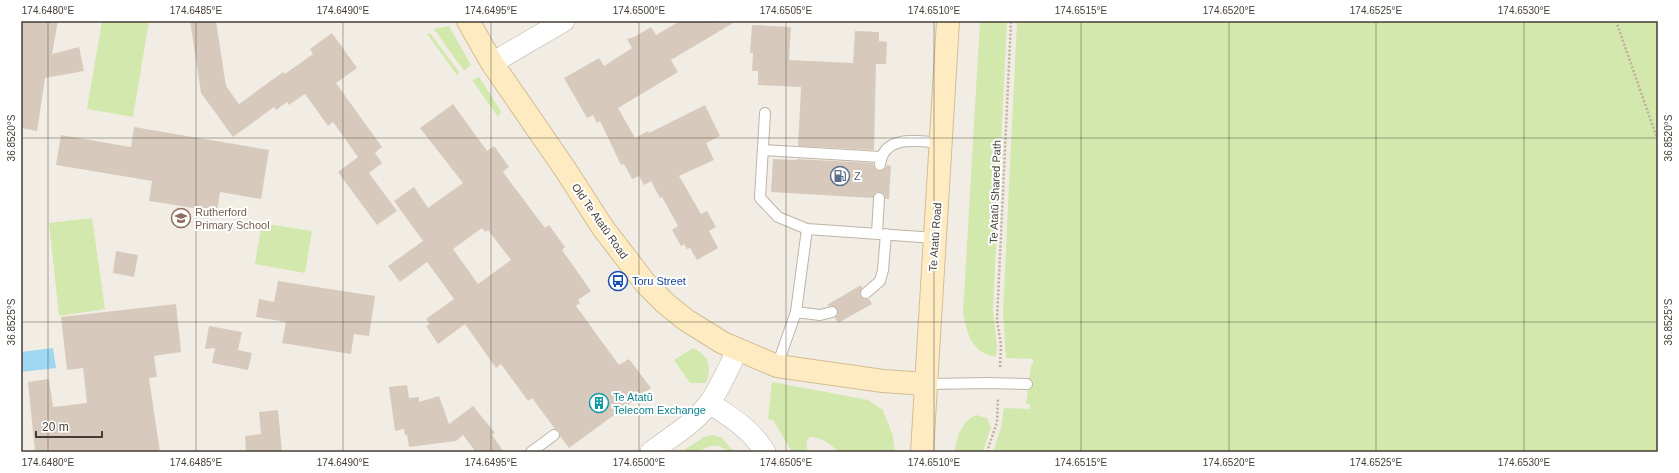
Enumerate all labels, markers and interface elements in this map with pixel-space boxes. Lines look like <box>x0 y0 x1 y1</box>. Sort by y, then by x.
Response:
text: 174.6480°E <box>22 5 75 16</box>
text: 174.6485°E <box>170 5 223 16</box>
text: 174.6490°E <box>317 5 370 16</box>
text: 174.6495°E <box>465 5 518 16</box>
text: 174.6500°E <box>613 5 666 16</box>
text: 174.6505°E <box>760 5 813 16</box>
text: 174.6510°E <box>908 5 961 16</box>
text: 174.6515°E <box>1055 5 1108 16</box>
text: 174.6520°E <box>1203 5 1256 16</box>
text: 174.6525°E <box>1350 5 1403 16</box>
text: 174.6530°E <box>1498 5 1551 16</box>
text: 36.8520°S <box>6 114 17 161</box>
text: 36.8520°S <box>1663 114 1674 161</box>
street label: Te Atatū Shared Path <box>987 140 1003 244</box>
fuel station icon: Z <box>829 165 851 187</box>
place label: Z <box>854 170 861 182</box>
street label: Old Te Atatū Road <box>570 181 630 261</box>
street label: Te Atatū Road <box>927 202 943 272</box>
place label: Rutherford Primary School <box>195 206 270 231</box>
school or university icon: Rutherford Primary School <box>170 207 192 229</box>
bus stop icon: Toru Street <box>607 270 629 292</box>
place label: Toru Street <box>632 275 686 287</box>
text: 36.8525°S <box>6 298 17 345</box>
text: 36.8525°S <box>1663 298 1674 345</box>
place label: Te Atatū Telecom Exchange <box>613 391 706 416</box>
building icon: Te Atatū Telecom Exchange <box>588 392 610 414</box>
scale bar <box>36 413 102 439</box>
text: 20 m <box>42 420 69 434</box>
text: 174.6480°E <box>22 457 75 468</box>
text: 174.6485°E <box>170 457 223 468</box>
text: 174.6490°E <box>317 457 370 468</box>
text: 174.6495°E <box>465 457 518 468</box>
text: 174.6500°E <box>613 457 666 468</box>
text: 174.6505°E <box>760 457 813 468</box>
text: 174.6510°E <box>908 457 961 468</box>
text: 174.6515°E <box>1055 457 1108 468</box>
text: 174.6520°E <box>1203 457 1256 468</box>
text: 174.6525°E <box>1350 457 1403 468</box>
text: 174.6530°E <box>1498 457 1551 468</box>

